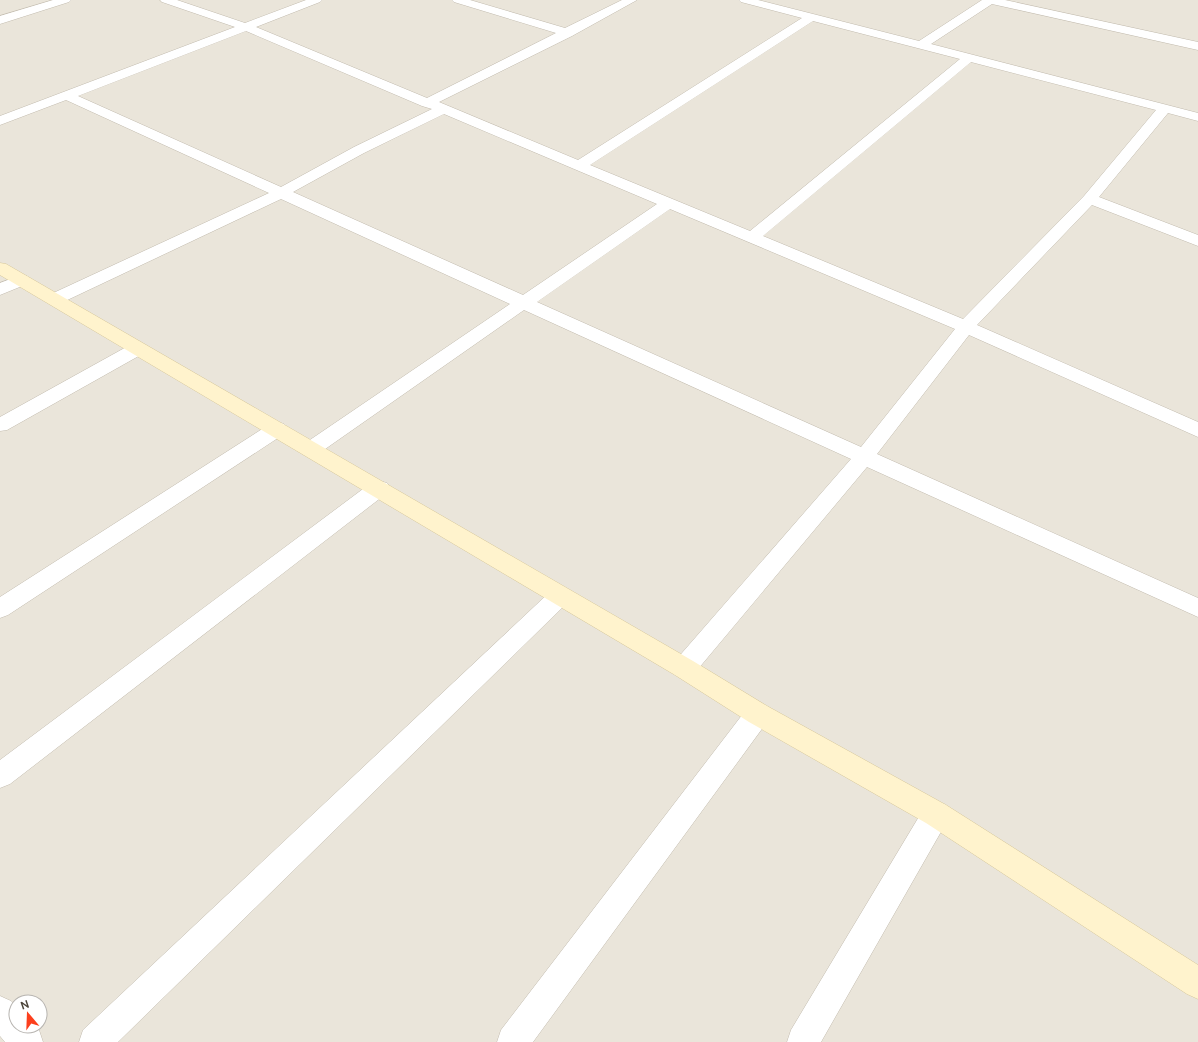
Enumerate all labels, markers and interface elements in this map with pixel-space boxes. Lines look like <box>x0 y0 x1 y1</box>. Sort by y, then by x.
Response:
north arrow <box>8 994 48 1034</box>
text: N <box>19 997 31 1012</box>

